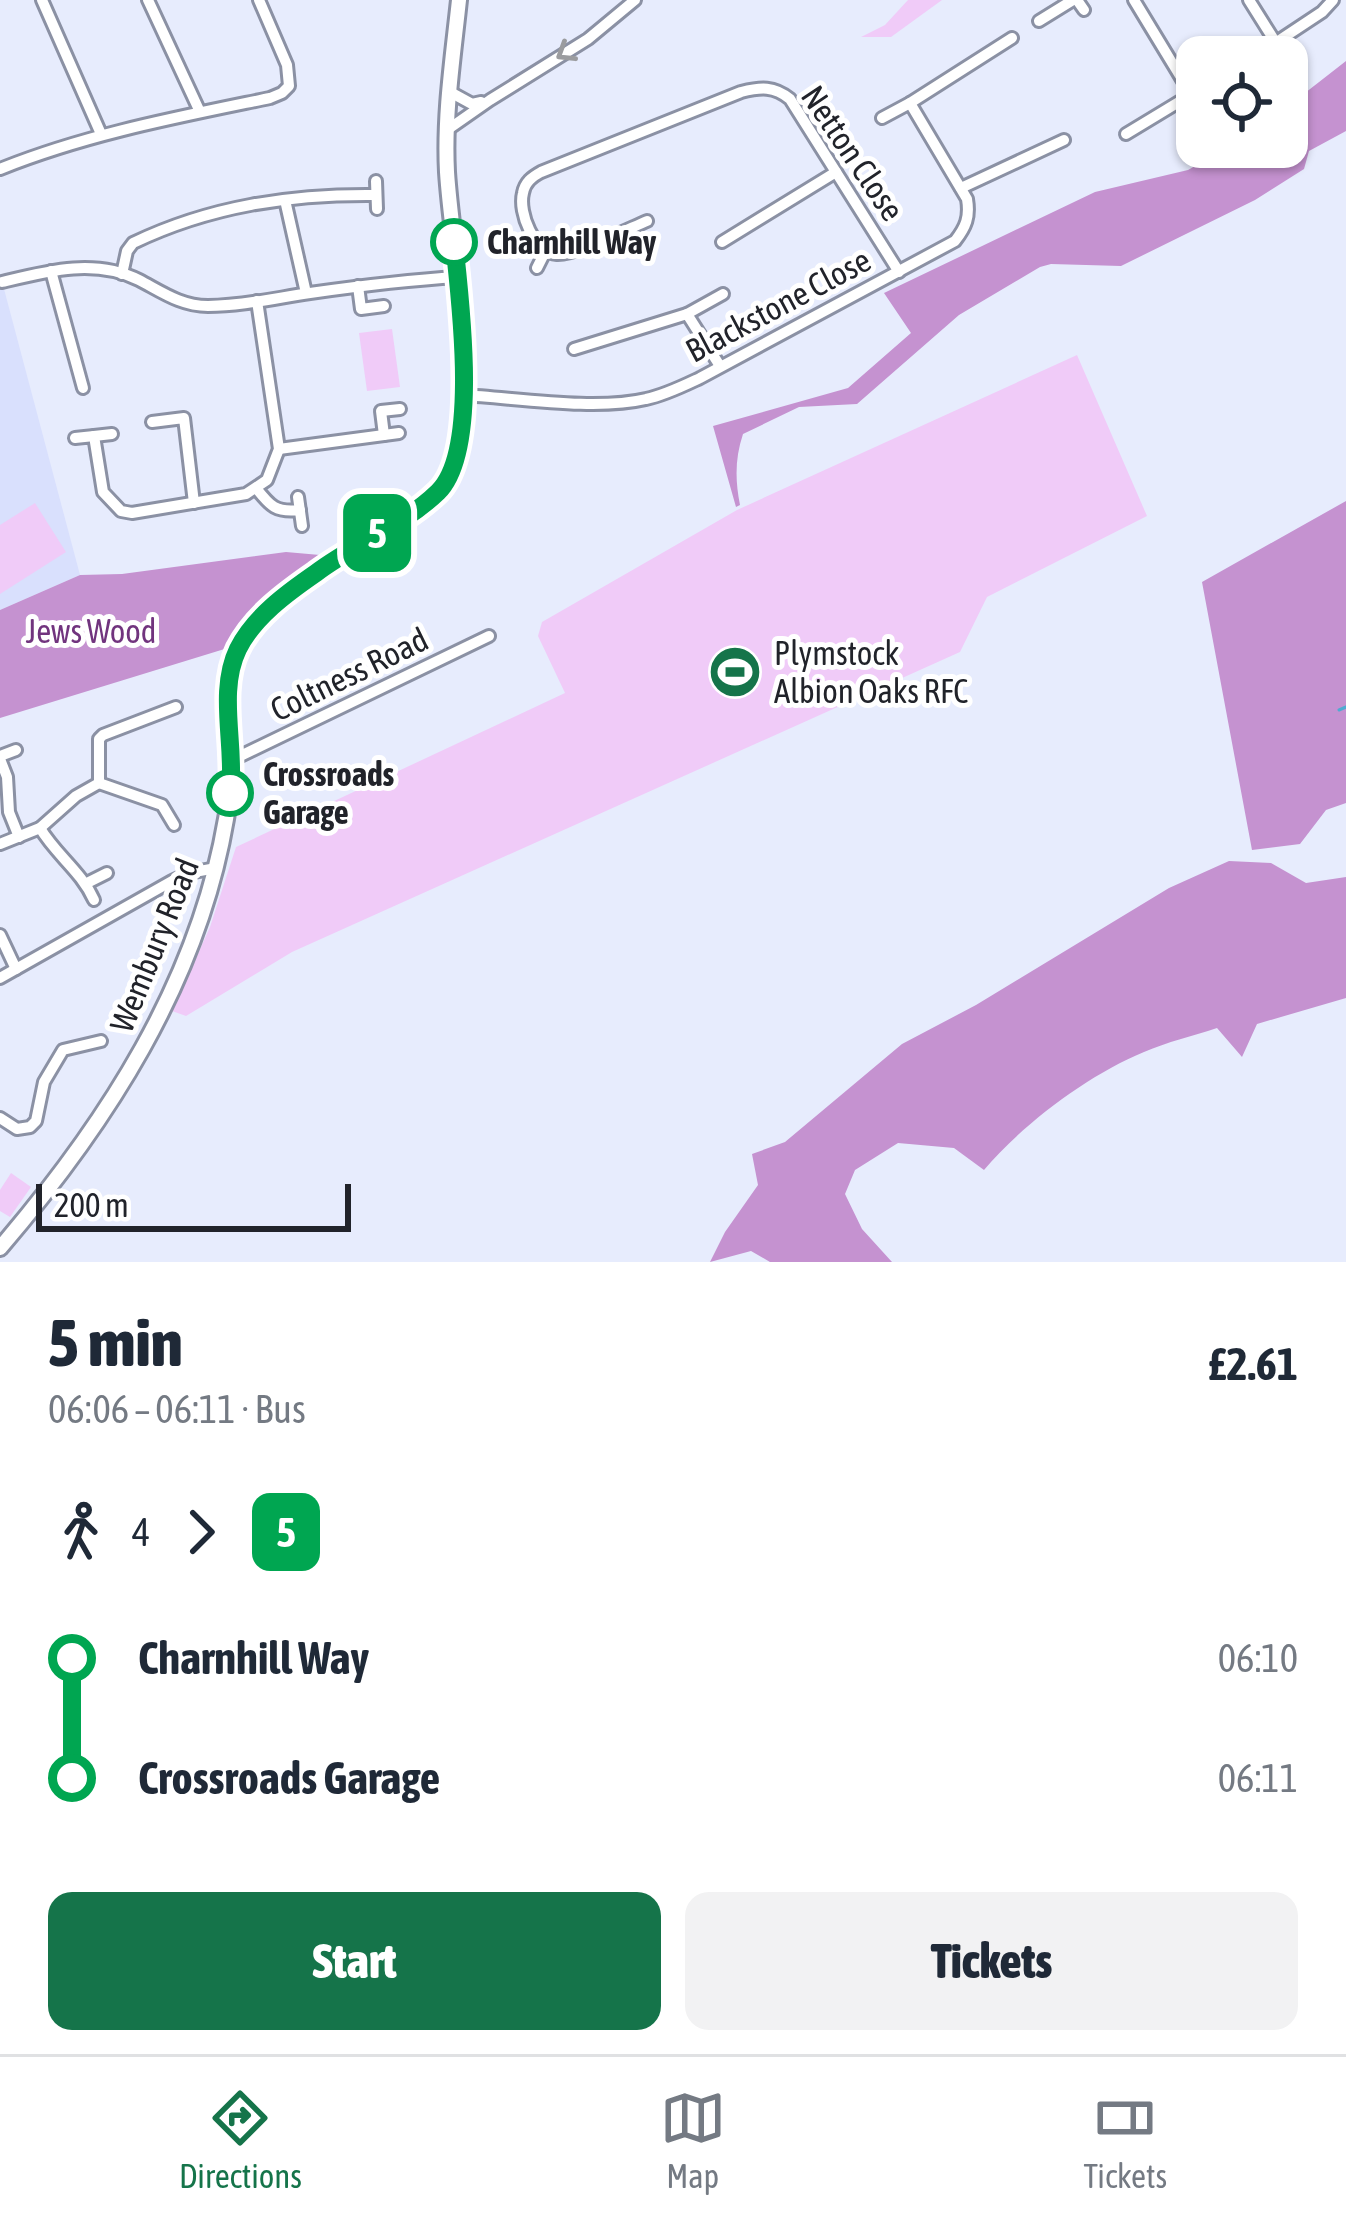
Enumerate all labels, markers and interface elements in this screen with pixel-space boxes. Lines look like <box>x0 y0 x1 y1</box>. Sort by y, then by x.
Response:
map controls <box>1176 36 1308 168</box>
button: locate <box>1176 36 1308 168</box>
one-way arrow <box>556 39 578 61</box>
street label: Netton Close <box>794 78 912 228</box>
marker: Charnhill Way <box>432 220 476 264</box>
place label: Charnhill Way <box>487 223 657 261</box>
street label: Blackstone Close <box>679 240 877 370</box>
line badge: 5 <box>338 494 416 572</box>
text: 5 <box>367 509 387 557</box>
park label: Jews Wood <box>26 612 156 650</box>
street label: Coltness Road <box>264 620 434 728</box>
place label: Plymstock Albion Oaks RFC <box>774 634 968 710</box>
sports icon: Plymstock Albion Oaks RFC <box>707 644 763 700</box>
place label: Crossroads Garage <box>263 755 395 831</box>
marker: Crossroads Garage <box>208 771 252 815</box>
street label: Wembury Road <box>102 853 206 1037</box>
scale bar <box>36 1178 351 1231</box>
text: 200 m <box>54 1186 129 1224</box>
text: 5 min <box>48 1304 183 1380</box>
text: £2.61 <box>1208 1338 1298 1390</box>
text: 06:06 – 06:11 · Bus <box>48 1387 306 1431</box>
icon: walk <box>48 1499 114 1565</box>
icon: forward <box>168 1499 234 1565</box>
text: 5 <box>276 1508 296 1556</box>
text: 4 <box>132 1510 150 1554</box>
text: Charnhill Way <box>138 1632 369 1684</box>
text: 06:10 <box>1218 1636 1298 1680</box>
text: Crossroads Garage <box>138 1752 440 1804</box>
text: 06:11 <box>1218 1756 1298 1800</box>
button: Start <box>48 1892 661 2030</box>
button: Tickets <box>685 1892 1298 2030</box>
tab: Directions <box>179 2085 302 2195</box>
tab: Map <box>660 2085 726 2195</box>
tab: Tickets <box>1083 2085 1167 2195</box>

